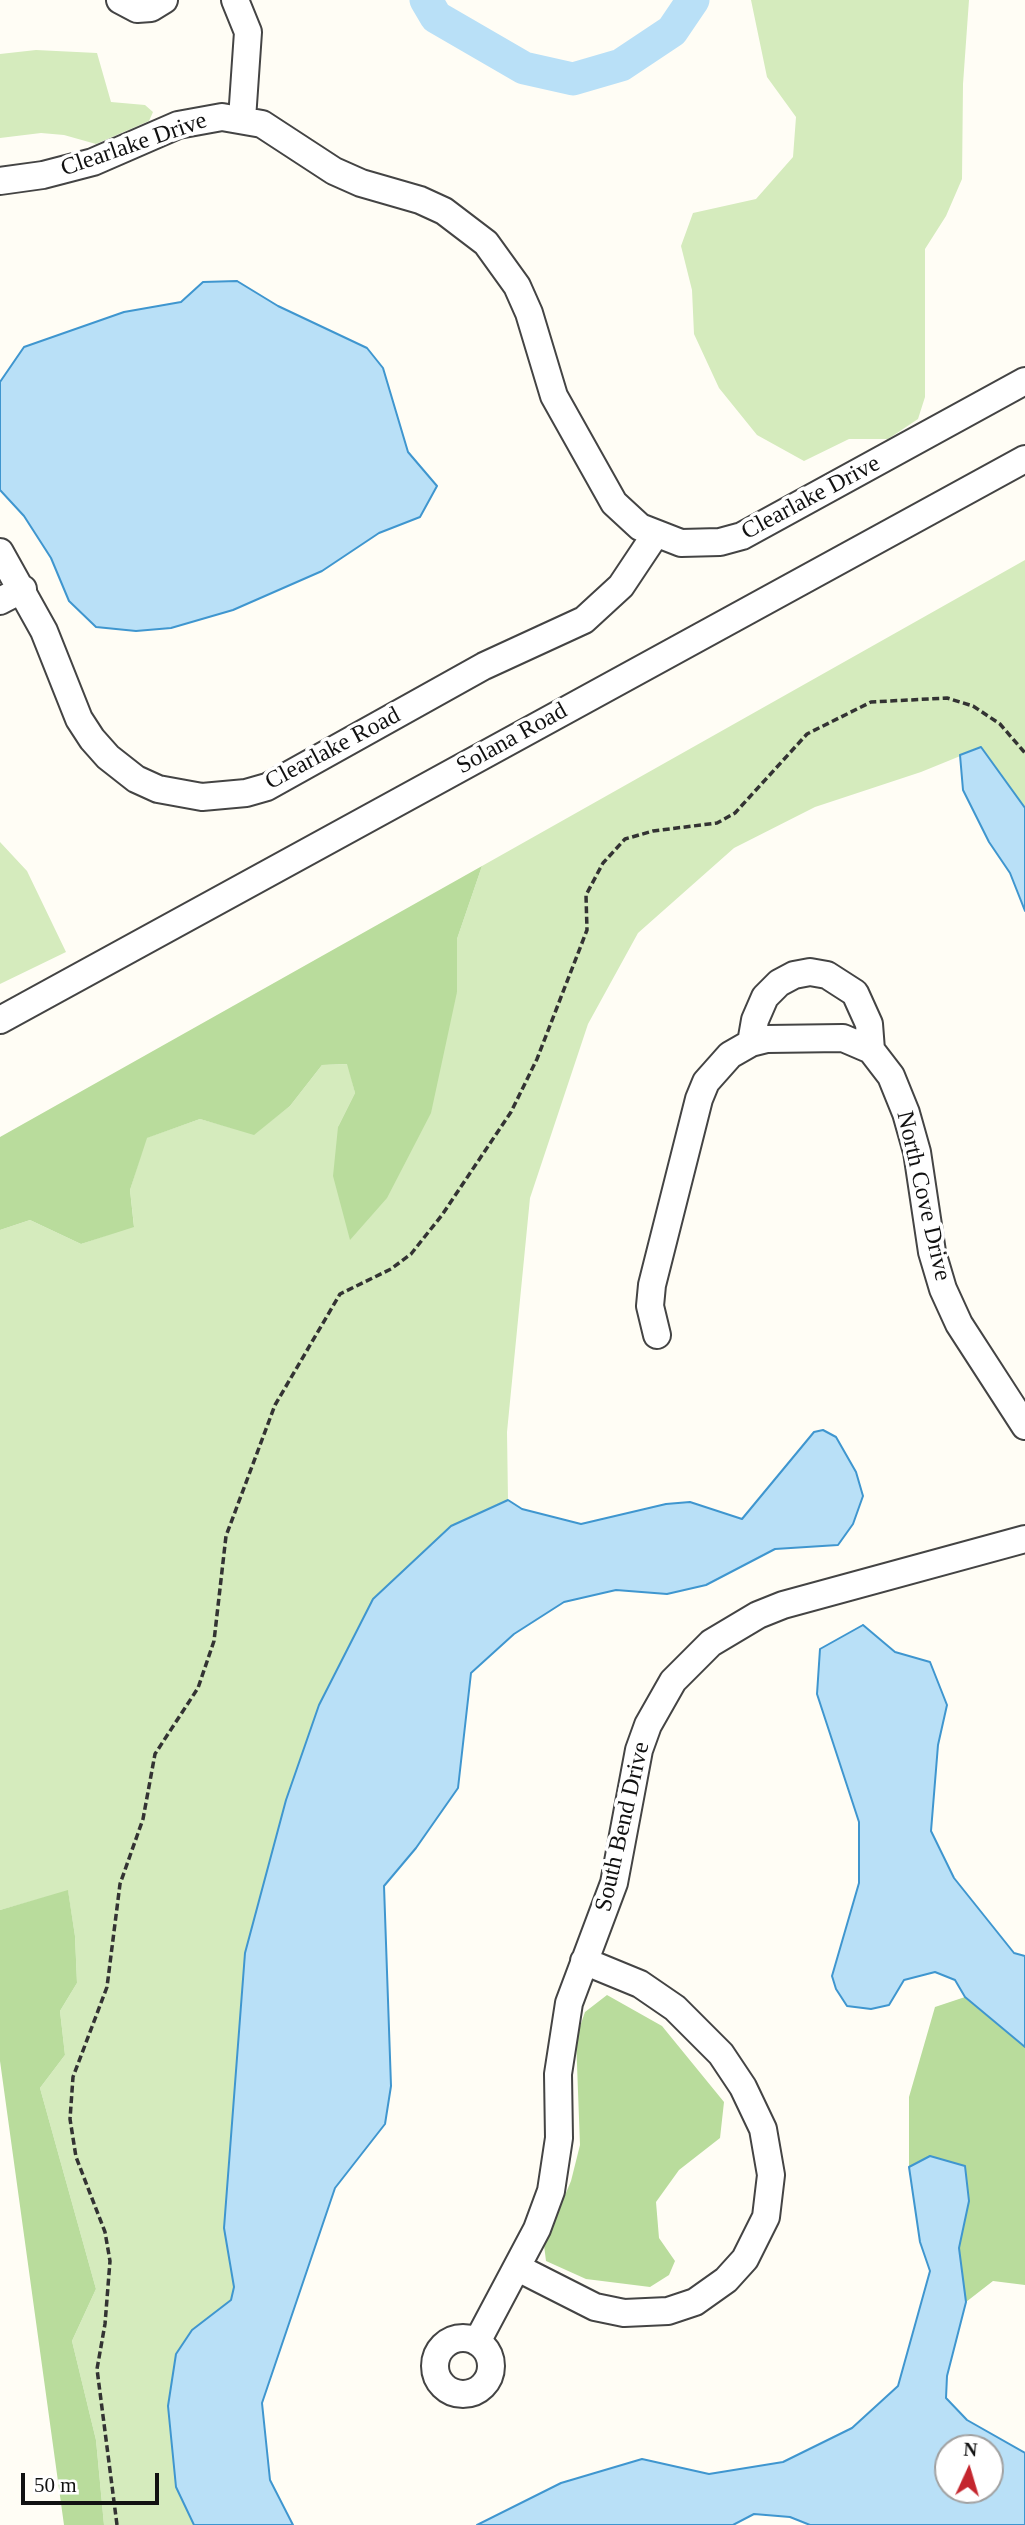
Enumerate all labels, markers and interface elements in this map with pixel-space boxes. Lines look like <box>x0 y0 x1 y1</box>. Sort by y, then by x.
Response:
street label: Clearlake Drive <box>57 107 211 183</box>
street label: Clearlake Drive <box>737 449 885 547</box>
street label: Solana Road <box>452 697 572 781</box>
street label: Clearlake Road <box>261 701 405 797</box>
street label: North Cove Drive <box>889 1108 957 1284</box>
street label: South Bend Drive <box>589 1739 657 1915</box>
north arrow <box>934 2434 1004 2504</box>
text: N <box>963 2439 978 2461</box>
scale bar <box>24 2458 163 2502</box>
text: 50 m <box>34 2473 77 2497</box>

